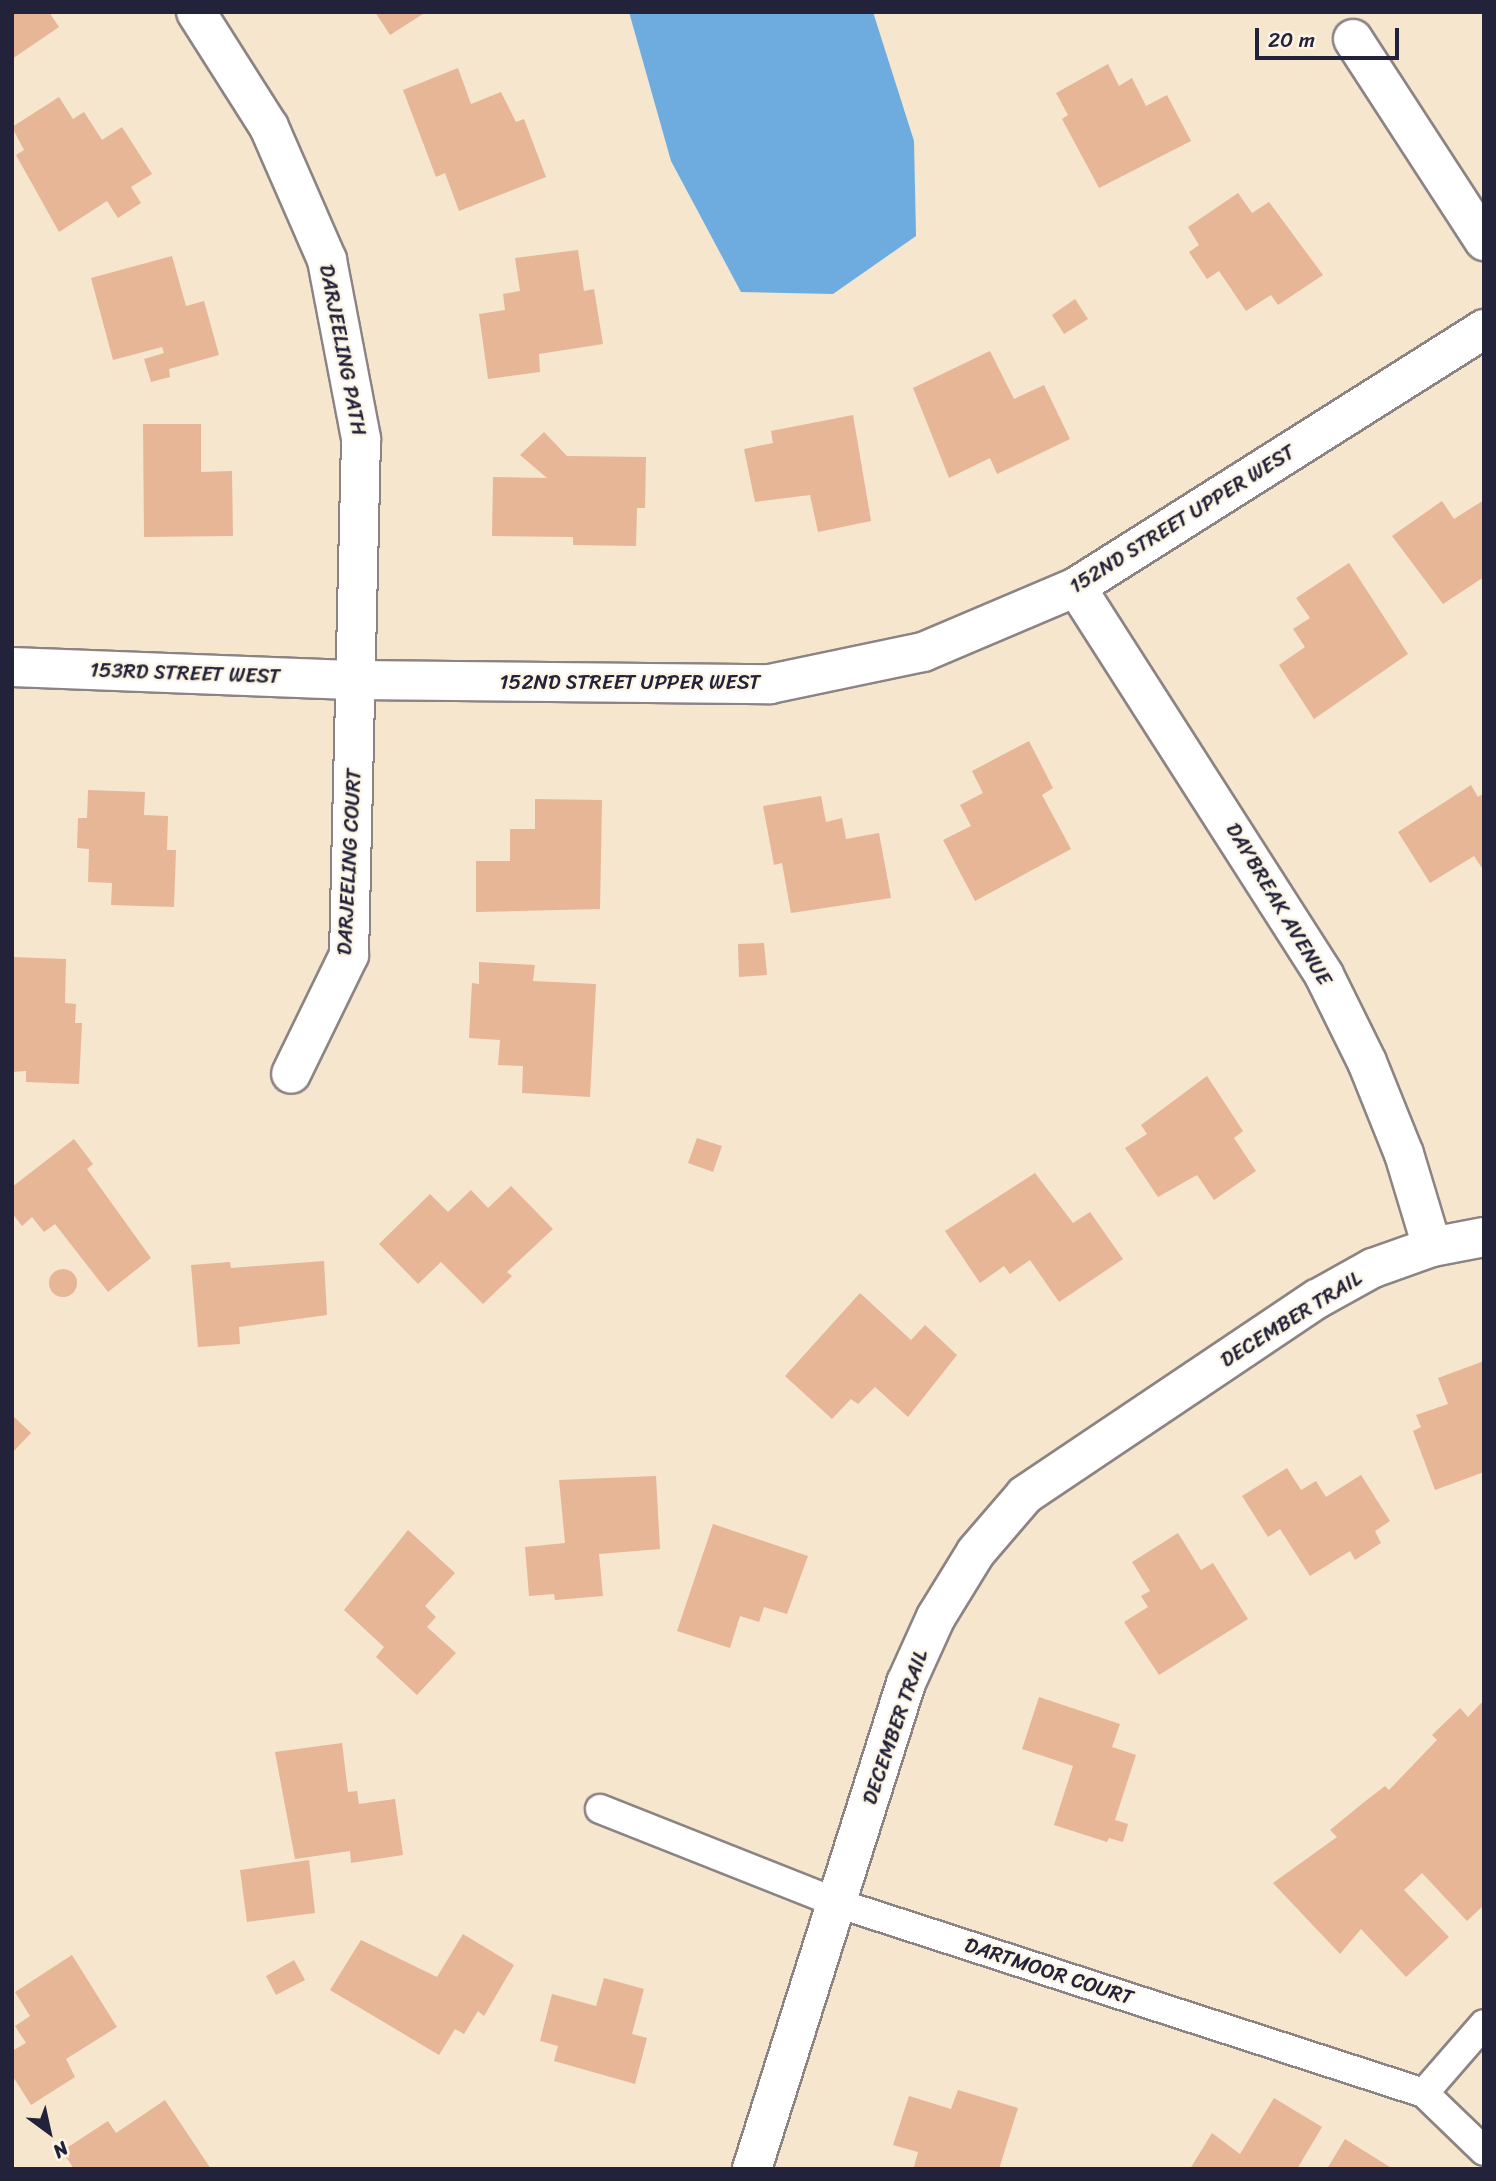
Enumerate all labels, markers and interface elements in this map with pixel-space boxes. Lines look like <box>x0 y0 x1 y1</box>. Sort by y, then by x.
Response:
scale bar <box>1258 14 1402 58</box>
text: 20 m <box>1268 21 1315 59</box>
street label: DARJEELING PATH <box>314 262 372 438</box>
street label: 152ND STREET UPPER WEST <box>1063 438 1301 600</box>
street label: 153RD STREET WEST <box>88 657 282 689</box>
street label: 152ND STREET UPPER WEST <box>498 669 762 695</box>
street label: DARJEELING COURT <box>332 768 366 956</box>
street label: DAYBREAK AVENUE <box>1220 818 1338 990</box>
street label: DECEMBER TRAIL <box>1215 1265 1367 1373</box>
street label: DECEMBER TRAIL <box>856 1646 934 1808</box>
street label: DARTMOOR COURT <box>962 1932 1136 2010</box>
north arrow <box>14 2097 84 2167</box>
text: N <box>46 2133 75 2167</box>

